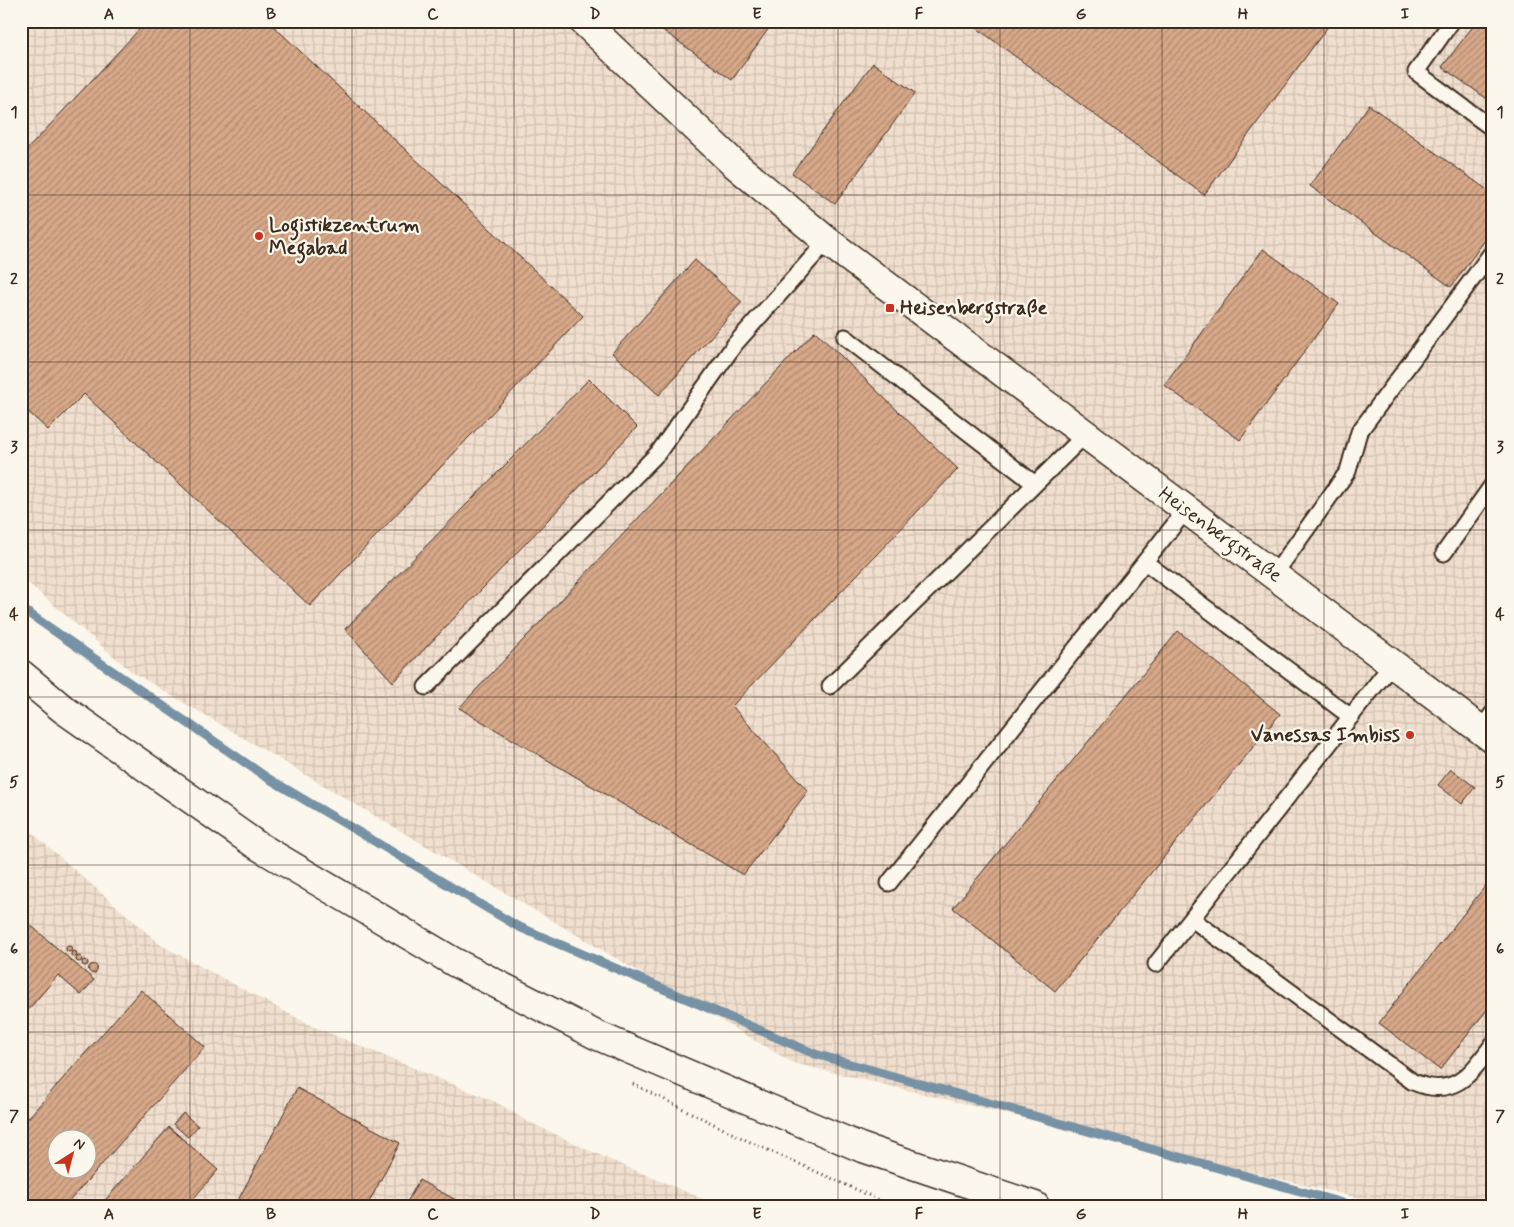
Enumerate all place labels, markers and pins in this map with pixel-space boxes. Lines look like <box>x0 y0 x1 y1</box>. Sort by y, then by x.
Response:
place label: Logistikzentrum Megabad <box>269 212 420 264</box>
marker: Logistikzentrum Megabad <box>253 230 265 242</box>
place label: Heisenbergstraße <box>900 295 1047 324</box>
marker: Heisenbergstraße <box>884 302 896 314</box>
place label: Vanessas Imbiss <box>1251 722 1400 749</box>
marker: Vanessas Imbiss <box>1404 729 1416 741</box>

